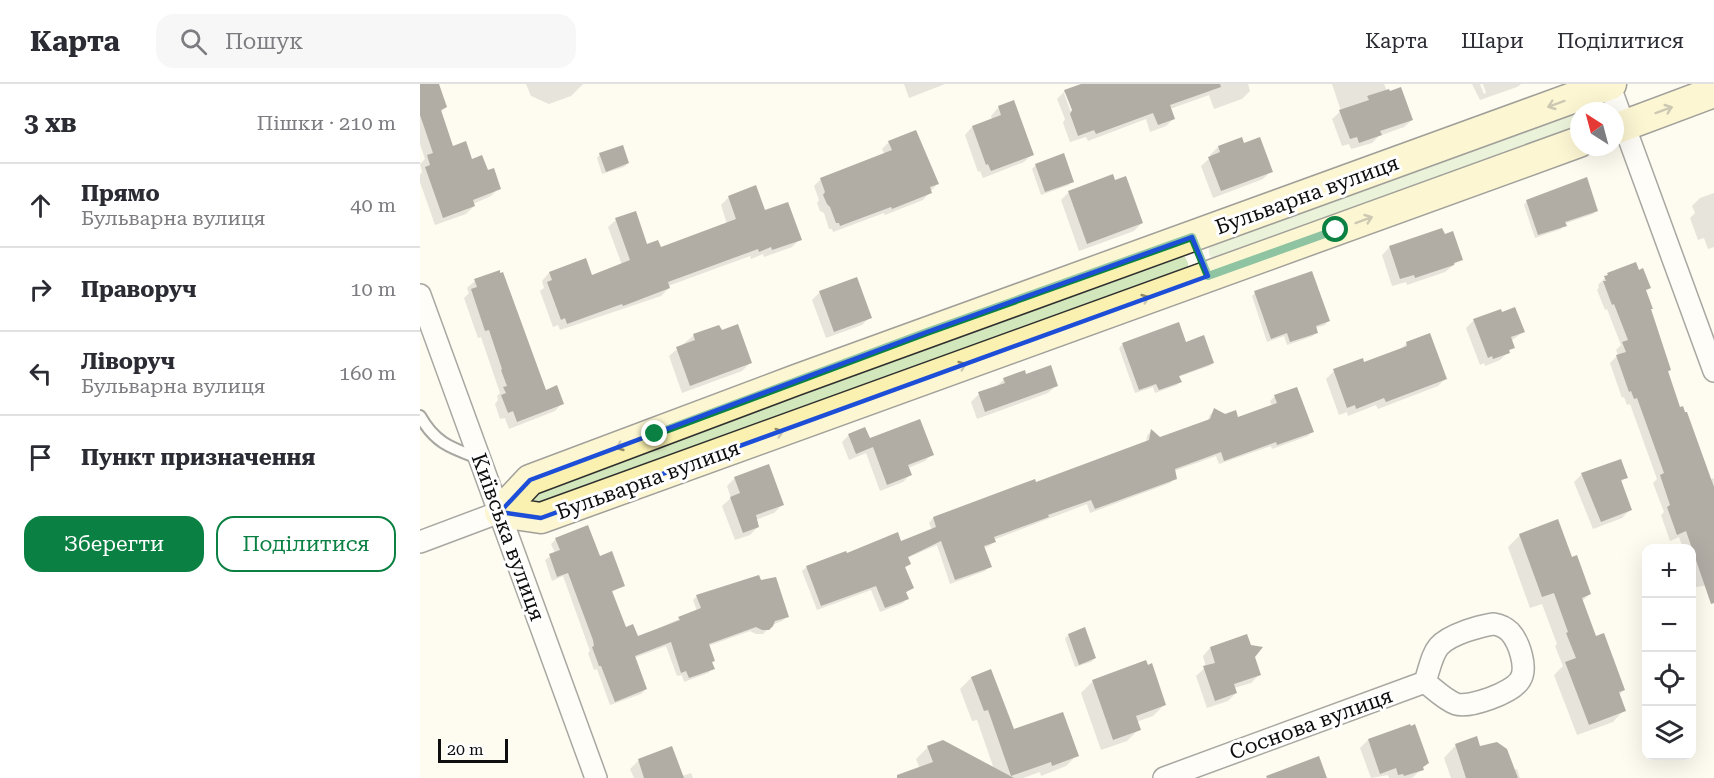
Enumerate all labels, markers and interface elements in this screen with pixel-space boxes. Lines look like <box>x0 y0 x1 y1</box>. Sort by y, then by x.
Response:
search box <box>156 14 576 68</box>
text: Карта <box>30 25 120 58</box>
icon: search <box>177 25 210 58</box>
text: Пошук <box>225 29 303 54</box>
text: Карта <box>1365 29 1428 53</box>
text: Шари <box>1461 29 1524 53</box>
text: Поділитися <box>1557 29 1684 53</box>
one-way arrow <box>1548 99 1566 110</box>
north arrow <box>1570 102 1624 156</box>
one-way arrow <box>1655 104 1673 115</box>
text: 3 хв <box>24 108 77 138</box>
text: Пішки · 210 m <box>257 111 396 135</box>
street label: Бульварна вулиця <box>1212 151 1402 239</box>
text: Прямо <box>81 181 160 206</box>
icon: ahead <box>24 189 57 222</box>
text: 40 m <box>350 193 396 217</box>
text: Бульварна вулиця <box>81 206 265 230</box>
one-way arrow <box>1354 214 1373 225</box>
route start <box>1322 216 1348 242</box>
icon: right <box>24 273 57 306</box>
text: Праворуч <box>81 277 196 302</box>
text: 10 m <box>350 277 396 301</box>
one-way arrow <box>1131 294 1150 305</box>
text: Ліворуч <box>81 349 175 374</box>
icon: left <box>24 357 57 390</box>
text: 160 m <box>339 361 396 385</box>
one-way arrow <box>948 361 967 372</box>
text: Бульварна вулиця <box>81 374 265 398</box>
route end <box>641 420 667 446</box>
one-way arrow <box>765 428 784 439</box>
street label: Бульварна вулиця <box>553 436 743 524</box>
icon: arrive <box>24 441 57 474</box>
one-way arrow <box>615 441 634 452</box>
text: Пункт призначення <box>81 445 315 470</box>
street label: Київська вулиця <box>467 450 549 624</box>
button: Зберегти <box>24 516 204 572</box>
button: Поділитися <box>216 516 396 572</box>
map controls <box>1642 544 1696 760</box>
button: + <box>1642 544 1696 598</box>
button: − <box>1642 598 1696 652</box>
button: locate <box>1642 652 1696 706</box>
street label: Соснова вулиця <box>1226 683 1396 765</box>
button: layers <box>1642 706 1696 760</box>
scale bar <box>438 736 508 764</box>
text: 20 m <box>447 740 484 759</box>

